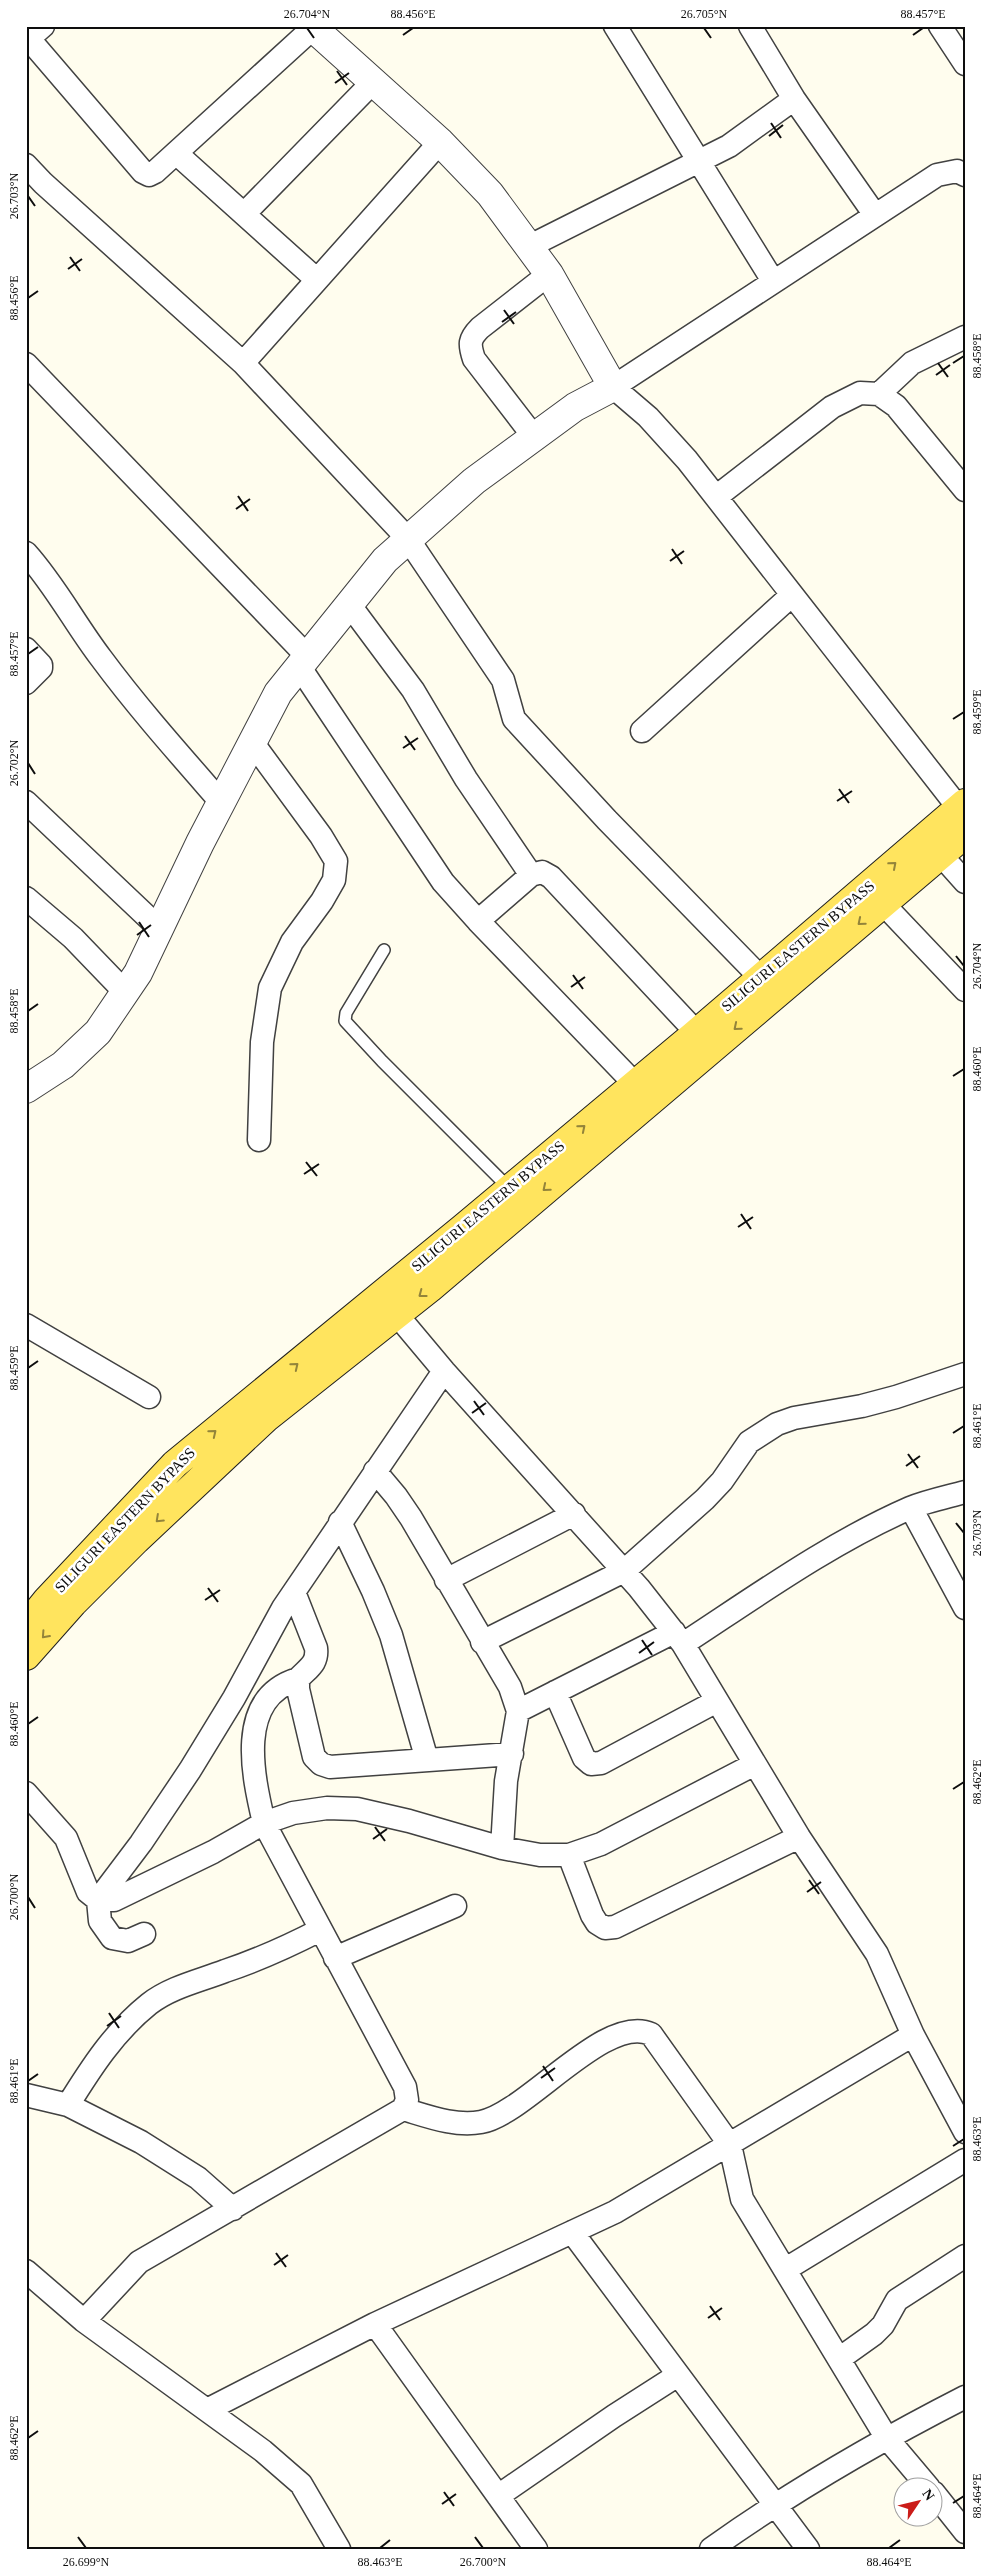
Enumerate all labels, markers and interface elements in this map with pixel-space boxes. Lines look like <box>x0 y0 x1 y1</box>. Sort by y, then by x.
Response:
text: 26.704°N <box>284 7 331 21</box>
text: 88.456°E <box>390 7 436 21</box>
text: 26.705°N <box>681 7 728 21</box>
text: 88.457°E <box>900 7 946 21</box>
text: 26.703°N <box>7 172 21 219</box>
text: 88.456°E <box>7 275 21 321</box>
text: 88.458°E <box>970 333 984 379</box>
text: 88.457°E <box>7 631 21 677</box>
text: 88.459°E <box>970 689 984 735</box>
text: 26.702°N <box>7 739 21 786</box>
one-way arrow <box>887 862 896 871</box>
street label: SILIGURI EASTERN BYPASS <box>718 877 878 1015</box>
one-way arrow <box>858 916 867 925</box>
text: 26.704°N <box>970 942 984 989</box>
text: 88.458°E <box>7 988 21 1034</box>
one-way arrow <box>733 1021 742 1030</box>
text: 88.460°E <box>970 1046 984 1092</box>
one-way arrow <box>576 1125 585 1134</box>
street label: SILIGURI EASTERN BYPASS <box>408 1137 568 1275</box>
one-way arrow <box>542 1182 551 1191</box>
one-way arrow <box>419 1288 428 1296</box>
text: 88.459°E <box>7 1345 21 1391</box>
one-way arrow <box>289 1362 298 1371</box>
text: 88.461°E <box>970 1403 984 1449</box>
one-way arrow <box>207 1430 216 1439</box>
street label: SILIGURI EASTERN BYPASS <box>52 1444 198 1596</box>
text: 26.703°N <box>970 1509 984 1556</box>
one-way arrow <box>155 1513 164 1522</box>
one-way arrow <box>42 1630 51 1639</box>
text: 88.460°E <box>7 1701 21 1747</box>
text: 88.462°E <box>970 1759 984 1805</box>
text: 26.700°N <box>7 1873 21 1920</box>
text: 88.461°E <box>7 2058 21 2104</box>
text: 88.463°E <box>970 2116 984 2162</box>
text: 88.462°E <box>7 2415 21 2461</box>
text: 88.464°E <box>970 2473 984 2519</box>
north arrow <box>894 2478 944 2528</box>
text: N <box>919 2486 937 2503</box>
text: 26.699°N <box>63 2555 110 2569</box>
text: 88.463°E <box>357 2555 403 2569</box>
text: 26.700°N <box>460 2555 507 2569</box>
text: 88.464°E <box>866 2555 912 2569</box>

